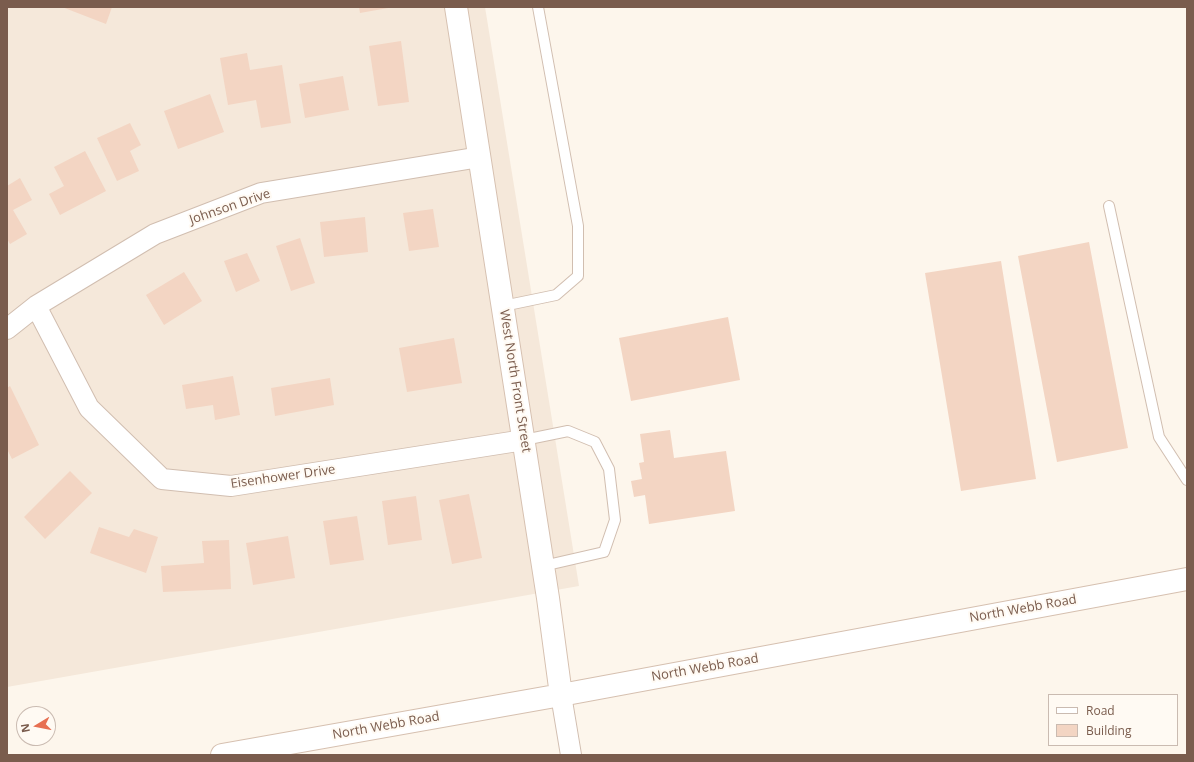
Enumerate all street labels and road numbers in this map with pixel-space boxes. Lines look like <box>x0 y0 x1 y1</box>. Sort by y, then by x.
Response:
street label: Johnson Drive <box>188 186 272 228</box>
street label: West North Front Street <box>496 308 534 454</box>
street label: Eisenhower Drive <box>230 462 336 492</box>
street label: North Webb Road <box>968 592 1078 626</box>
street label: North Webb Road <box>650 651 760 685</box>
street label: North Webb Road <box>331 709 441 743</box>

